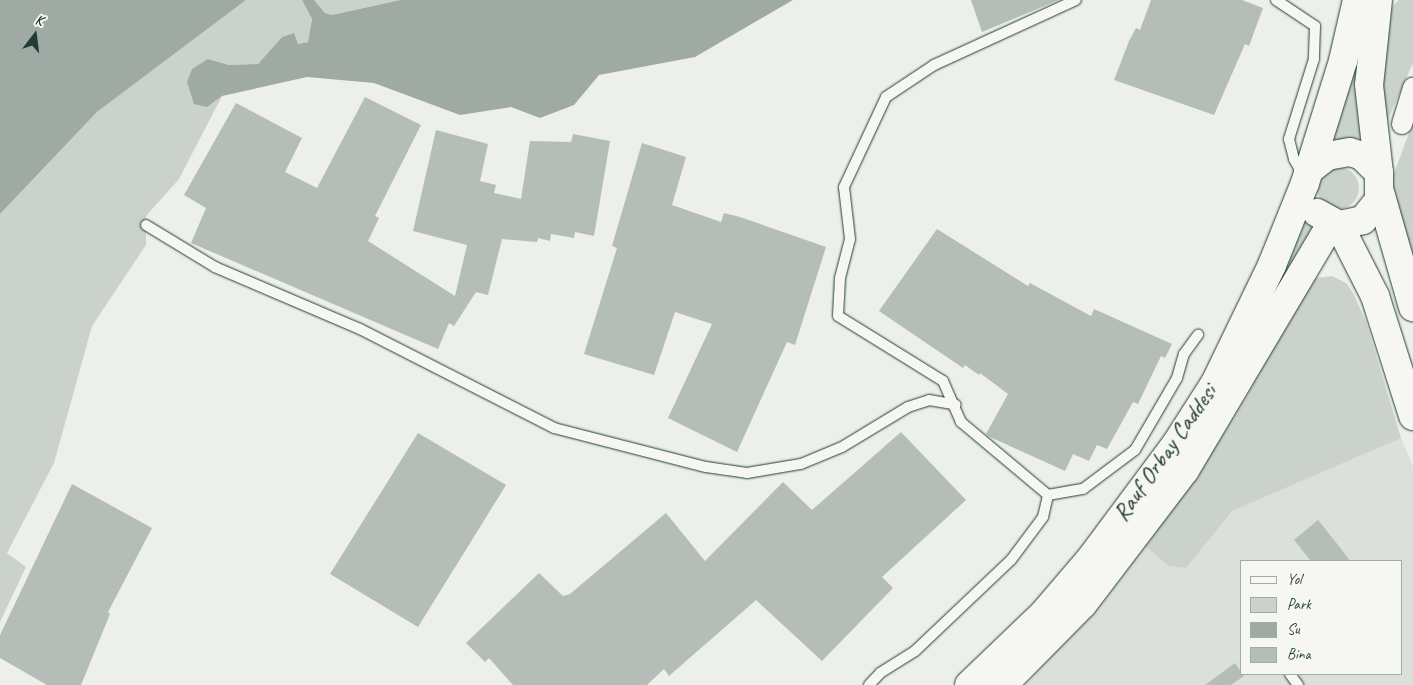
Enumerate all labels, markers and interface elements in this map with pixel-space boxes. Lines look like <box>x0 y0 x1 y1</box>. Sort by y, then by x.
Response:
north arrow <box>10 10 60 60</box>
text: K <box>33 11 45 29</box>
street label: Rauf Orbay Caddesi <box>1107 379 1223 527</box>
legend <box>1240 560 1403 675</box>
text: Yol <box>1287 570 1302 589</box>
text: Park <box>1287 595 1311 614</box>
text: Su <box>1287 620 1300 639</box>
text: Bina <box>1287 645 1311 664</box>

